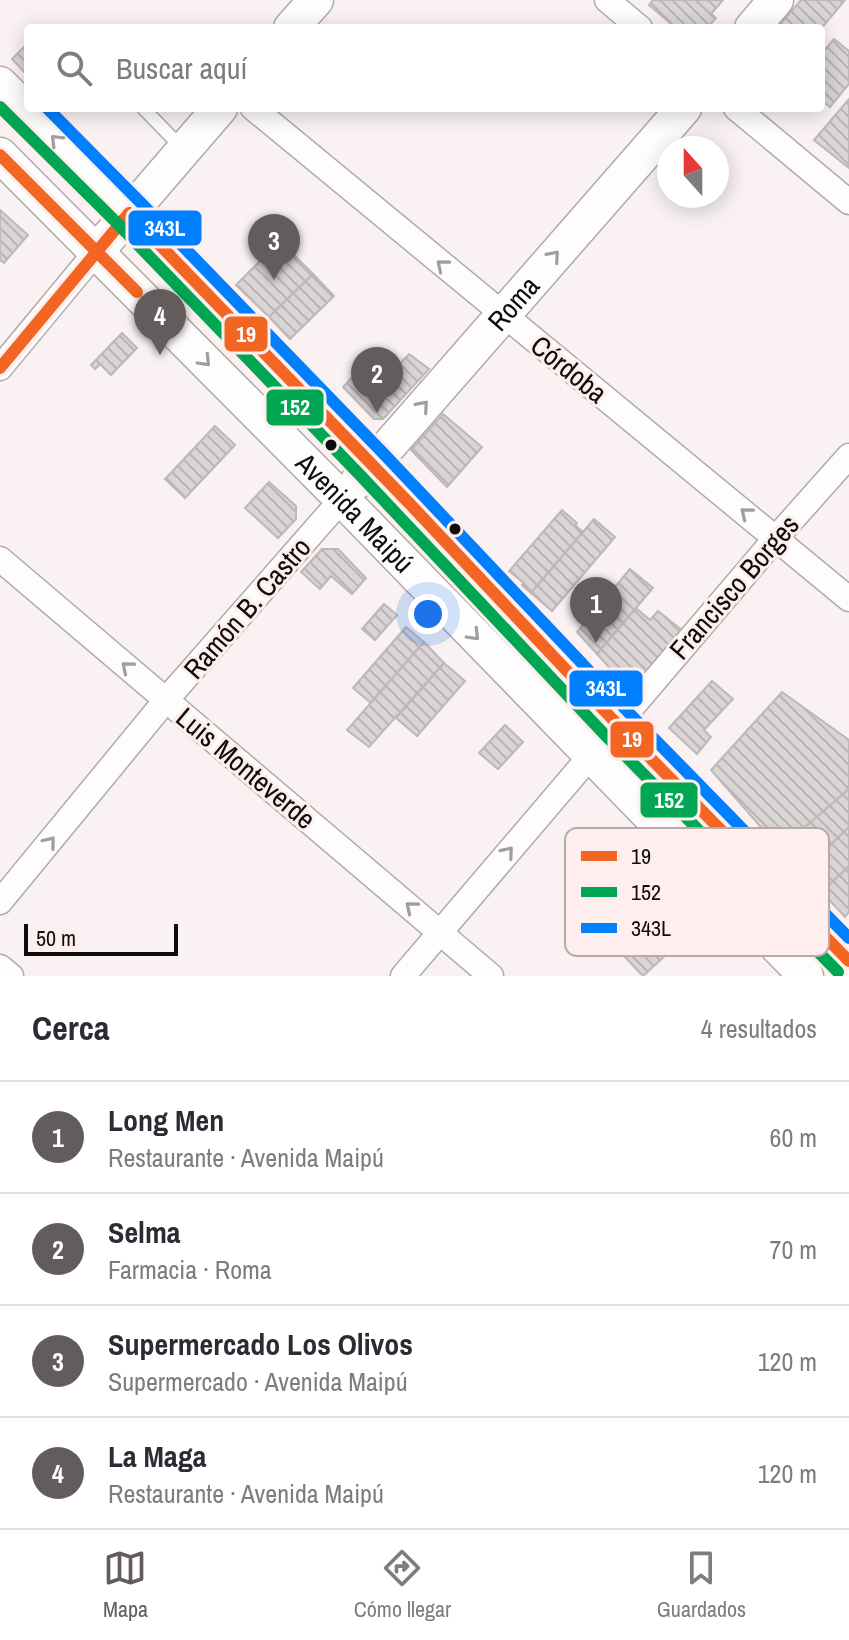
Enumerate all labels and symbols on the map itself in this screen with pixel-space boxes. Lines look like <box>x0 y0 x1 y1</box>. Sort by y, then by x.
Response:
one-way arrow <box>51 135 65 149</box>
north arrow <box>657 136 729 208</box>
line badge: 343L <box>127 209 203 247</box>
text: 343L <box>144 213 186 243</box>
pin: 3 <box>248 214 300 280</box>
one-way arrow <box>544 250 559 265</box>
one-way arrow <box>437 260 452 275</box>
street label: Roma <box>479 268 548 339</box>
pin: 4 <box>134 289 186 355</box>
line badge: 19 <box>223 315 269 353</box>
text: 19 <box>236 319 256 349</box>
street label: Córdoba <box>523 327 615 412</box>
pin: 2 <box>351 347 403 413</box>
one-way arrow <box>196 352 210 366</box>
line badge: 152 <box>265 388 325 427</box>
text: 152 <box>280 392 310 422</box>
one-way arrow <box>414 400 428 415</box>
unlabelled marker <box>323 437 339 453</box>
street label: Avenida Maipú <box>287 444 423 581</box>
street label: Francisco Borges <box>661 507 807 667</box>
one-way arrow <box>741 508 755 523</box>
unlabelled marker <box>447 521 463 537</box>
street label: Ramón B. Castro <box>175 529 319 687</box>
pin: 1 <box>570 577 622 643</box>
your location <box>408 594 448 634</box>
one-way arrow <box>465 626 479 641</box>
one-way arrow <box>121 662 136 677</box>
line badge: 343L <box>568 669 644 708</box>
text: 343L <box>585 673 627 703</box>
street label: Luis Monteverde <box>168 698 324 838</box>
line badge: 19 <box>609 720 655 759</box>
text: 19 <box>622 724 642 754</box>
line badge: 152 <box>639 781 699 819</box>
text: 152 <box>654 785 684 815</box>
legend <box>565 828 829 956</box>
one-way arrow <box>40 836 54 851</box>
text: 19 <box>631 841 651 871</box>
one-way arrow <box>498 847 513 861</box>
text: 152 <box>631 877 661 907</box>
one-way arrow <box>405 902 420 917</box>
text: 343L <box>631 913 671 943</box>
scale bar <box>24 920 178 956</box>

